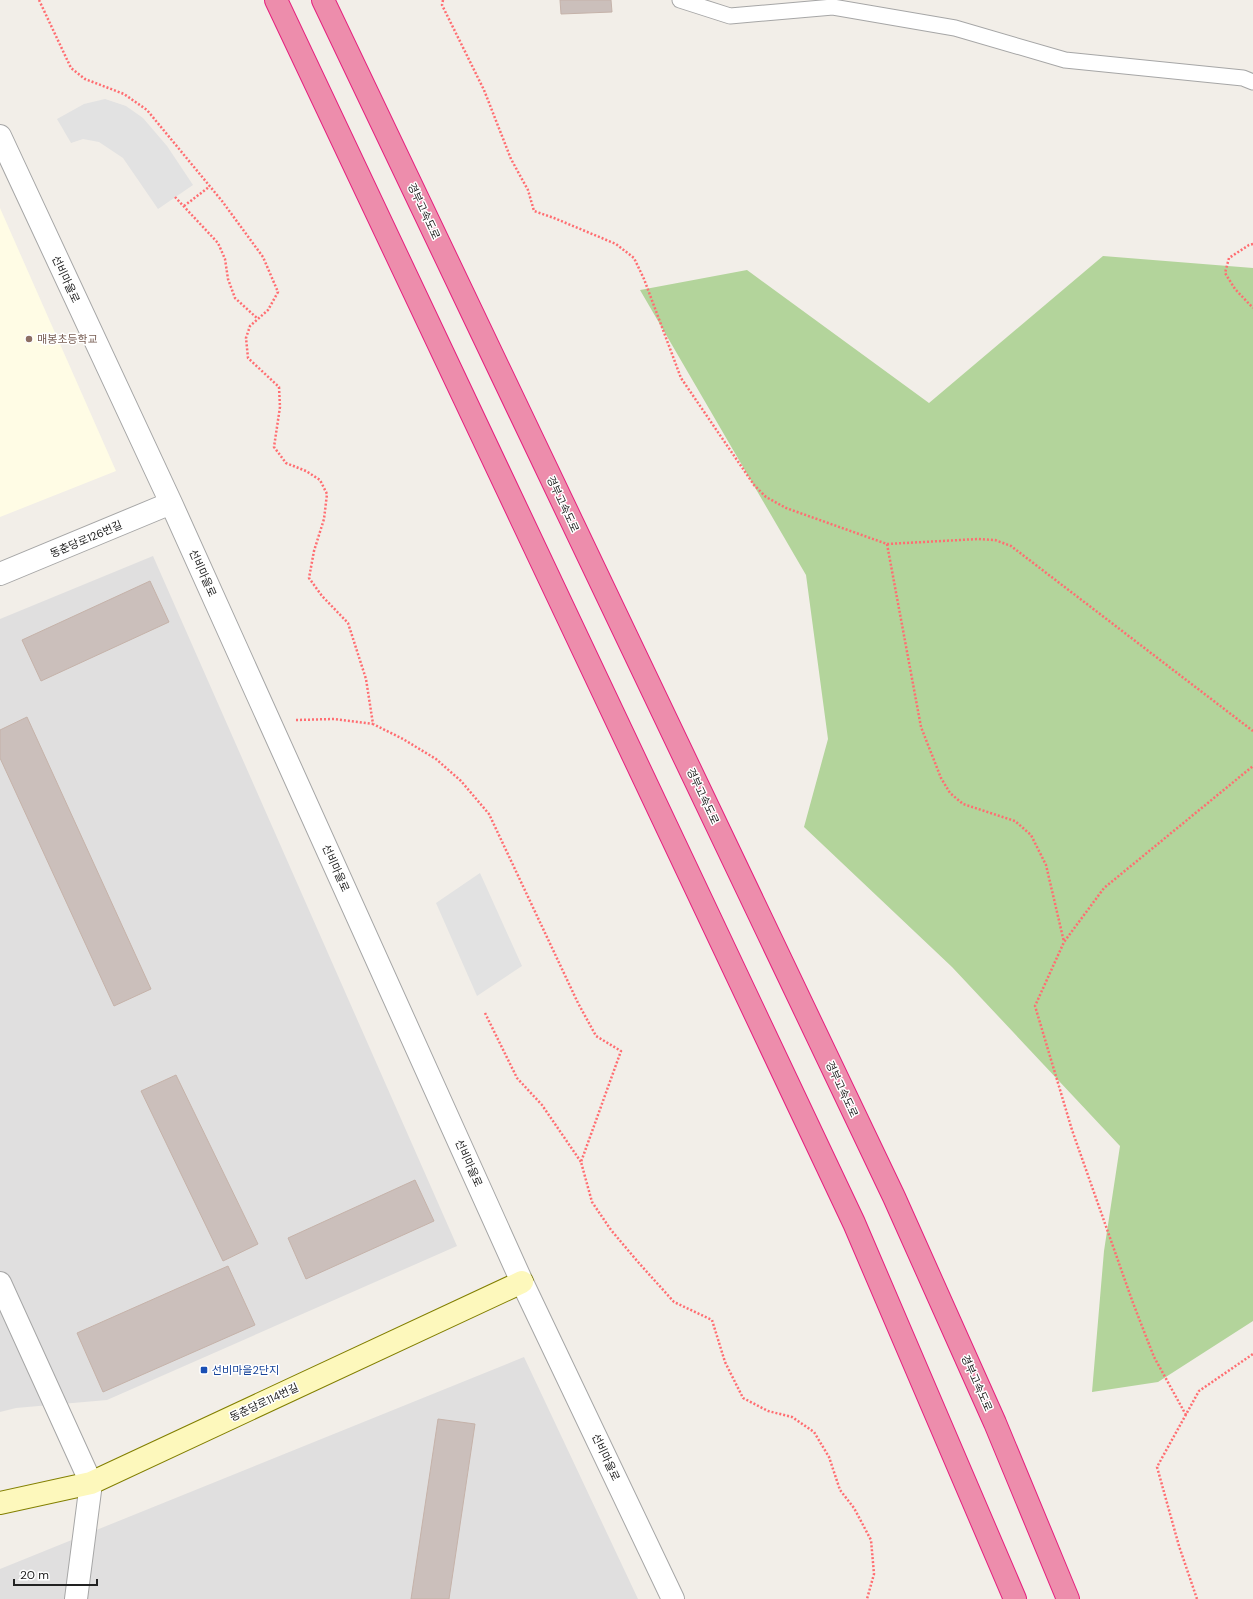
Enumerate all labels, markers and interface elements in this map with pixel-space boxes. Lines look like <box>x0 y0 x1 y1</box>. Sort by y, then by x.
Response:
street label: 경부고속도로 <box>405 181 443 241</box>
street label: 선비마을로 <box>49 253 83 305</box>
place label: 매봉초등학교 <box>37 332 98 346</box>
marker: 매봉초등학교 <box>24 334 34 344</box>
street label: 경부고속도로 <box>544 474 582 534</box>
street label: 동춘당로126번길 <box>48 517 124 561</box>
street label: 선비마을로 <box>186 547 220 599</box>
street label: 경부고속도로 <box>684 766 722 826</box>
street label: 선비마을로 <box>319 842 353 894</box>
street label: 경부고속도로 <box>823 1059 861 1119</box>
street label: 선비마을로 <box>452 1137 486 1189</box>
street label: 경부고속도로 <box>958 1352 996 1414</box>
place label: 선비마을2단지 <box>212 1363 279 1377</box>
marker: 선비마을2단지 <box>199 1365 209 1375</box>
street label: 동춘당로114번길 <box>227 1380 301 1424</box>
street label: 선비마을로 <box>589 1431 623 1483</box>
scale bar <box>14 1561 97 1587</box>
text: 20 m <box>20 1567 49 1583</box>

